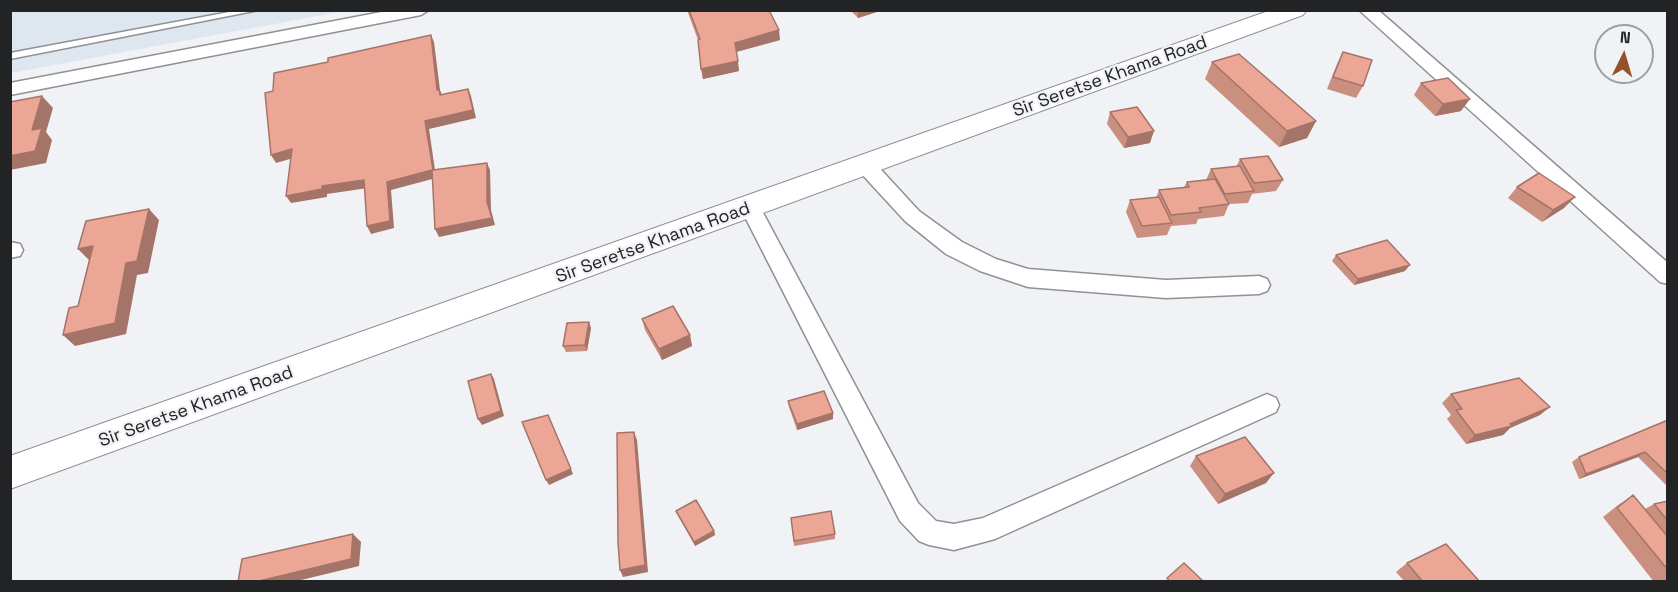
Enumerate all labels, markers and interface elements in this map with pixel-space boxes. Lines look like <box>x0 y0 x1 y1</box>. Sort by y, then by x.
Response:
north arrow <box>1594 24 1654 84</box>
text: N <box>1619 27 1632 48</box>
street label: Sir Seretse Khama Road <box>1010 32 1210 122</box>
street label: Sir Seretse Khama Road <box>553 198 753 288</box>
street label: Sir Seretse Khama Road <box>96 362 296 452</box>

